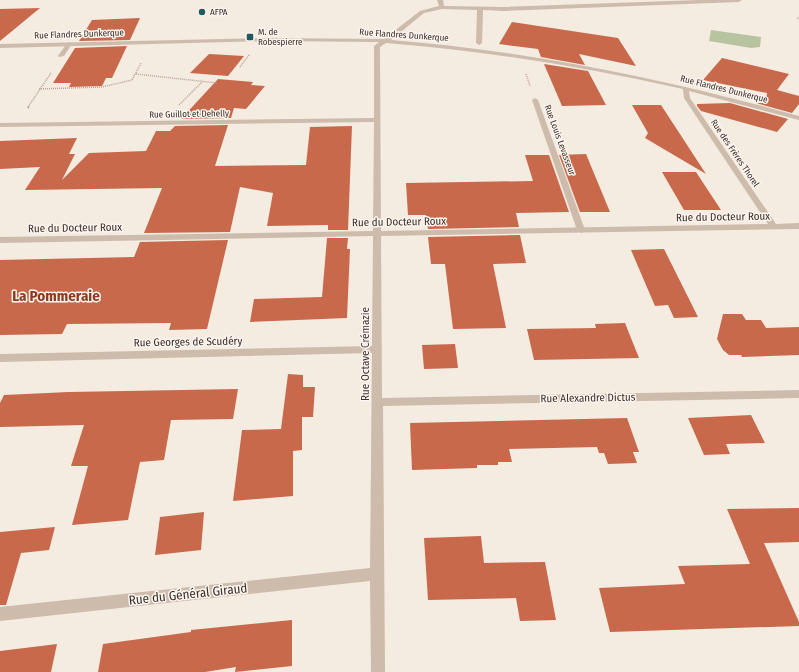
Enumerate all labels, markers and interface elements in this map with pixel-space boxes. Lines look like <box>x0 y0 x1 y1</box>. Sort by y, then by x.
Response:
marker: AFPA <box>197 7 207 17</box>
place label: AFPA <box>210 7 228 17</box>
street label: Rue Flandres Dunkerque <box>34 27 125 41</box>
place label: M. de Robespierre <box>258 27 303 47</box>
street label: Rue Flandres Dunkerque <box>359 27 450 43</box>
marker: M. de Robespierre <box>245 32 255 42</box>
street label: Rue Flandres Dunkerque <box>679 73 769 105</box>
street label: Rue Louis Levasseur <box>543 104 578 177</box>
street label: Rue Guillot et Dehelly <box>149 108 229 120</box>
street label: Rue des Frères Thorel <box>709 117 762 189</box>
street label: Rue du Docteur Roux <box>676 210 770 224</box>
street label: Rue du Docteur Roux <box>352 215 446 229</box>
street label: Rue du Docteur Roux <box>28 221 122 235</box>
district label: La Pommeraie <box>12 287 100 305</box>
street label: Rue Octave Crémazie <box>359 307 372 401</box>
street label: Rue Georges de Scudéry <box>134 335 242 349</box>
street label: Rue Alexandre Dictus <box>540 391 636 405</box>
street label: Rue du Général Giraud <box>128 580 248 608</box>

